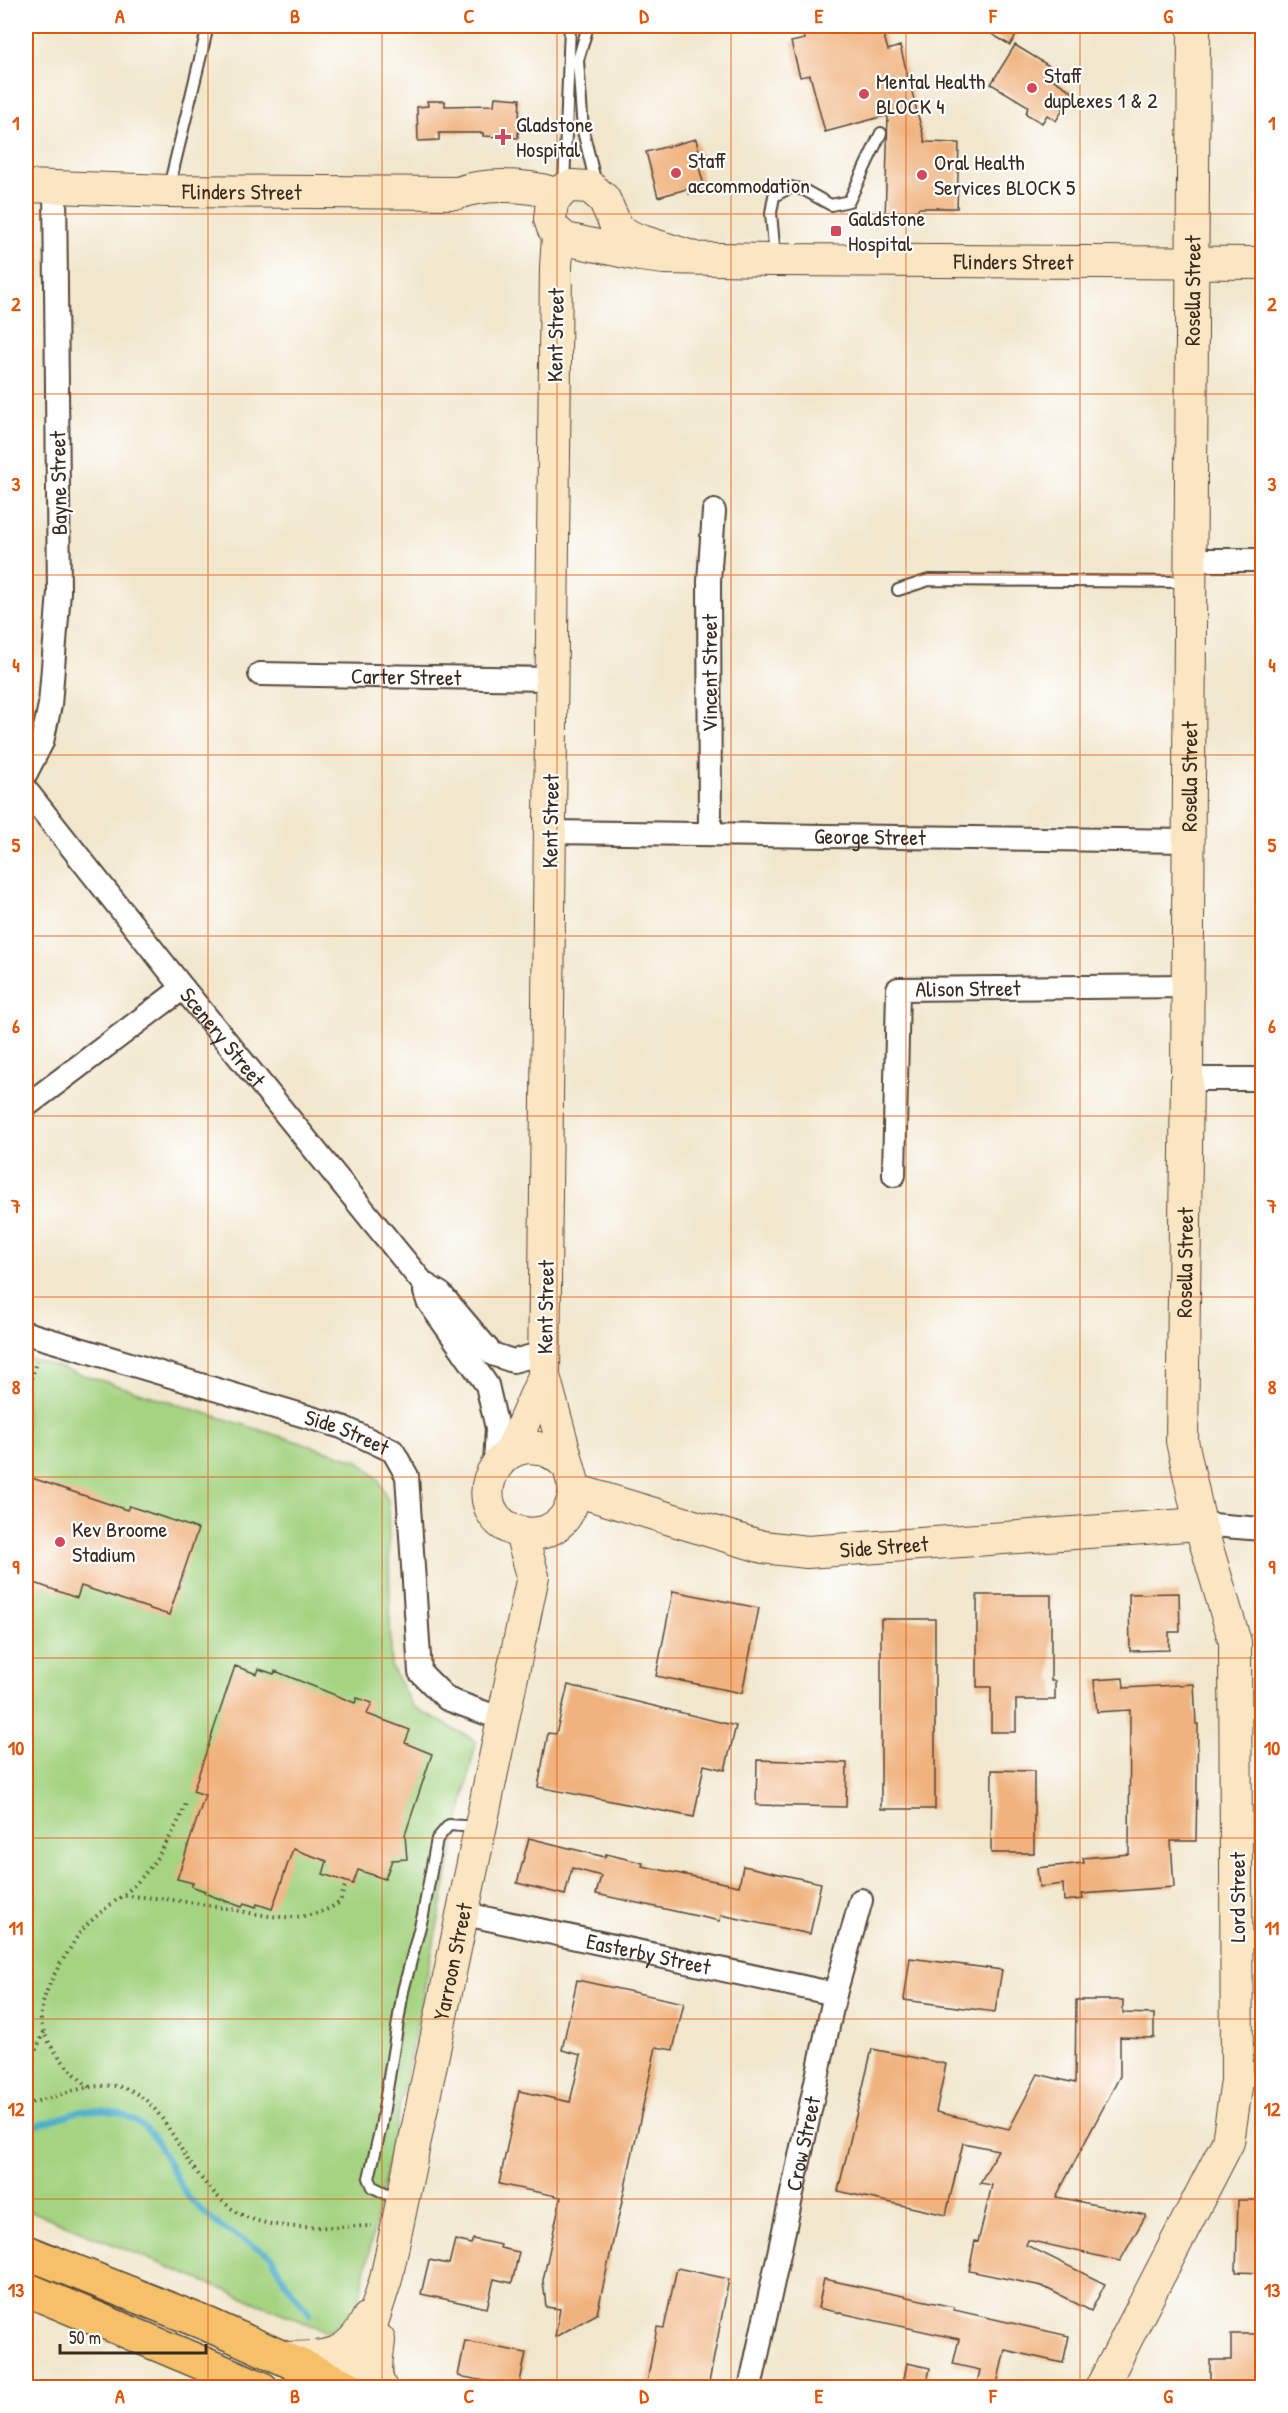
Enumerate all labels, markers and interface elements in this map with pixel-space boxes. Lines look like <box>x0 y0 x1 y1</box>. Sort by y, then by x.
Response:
text: A <box>115 2 125 29</box>
text: B <box>290 2 300 29</box>
text: C <box>464 2 475 29</box>
text: D <box>639 2 649 29</box>
text: E <box>815 2 824 29</box>
text: F <box>988 2 998 29</box>
text: G <box>1163 2 1173 29</box>
place label: Staff duplexes 1 & 2 <box>1044 60 1158 115</box>
place label: Mental Health BLOCK 4 <box>876 66 985 121</box>
marker: Staff duplexes 1 & 2 <box>1025 81 1039 95</box>
marker: Mental Health BLOCK 4 <box>857 87 871 101</box>
text: 1 <box>12 109 20 136</box>
place label: Gladstone Hospital <box>516 109 593 164</box>
text: 1 <box>1268 109 1276 136</box>
marker: Gladstone Hospital <box>494 128 512 146</box>
place label: Staff accommodation <box>688 145 810 200</box>
place label: Oral Health Services BLOCK 5 <box>934 147 1075 202</box>
marker: Staff accommodation <box>669 166 683 180</box>
marker: Oral Health Services BLOCK 5 <box>915 168 929 182</box>
street label: Flinders Street <box>181 176 302 207</box>
place label: Galdstone Hospital <box>848 203 925 258</box>
marker: Galdstone Hospital <box>829 224 843 238</box>
street label: Rosella Street <box>1177 235 1208 346</box>
street label: Flinders Street <box>953 246 1074 277</box>
street label: Kent Street <box>539 287 571 382</box>
text: 2 <box>11 290 21 317</box>
text: 2 <box>1267 290 1277 317</box>
street label: Bayne Street <box>42 430 74 535</box>
text: 3 <box>12 470 21 497</box>
text: 3 <box>1268 470 1277 497</box>
street label: Vincent Street <box>694 613 724 732</box>
text: 4 <box>12 651 20 678</box>
text: 4 <box>1268 651 1276 678</box>
street label: Carter Street <box>351 661 462 692</box>
street label: Rosella Street <box>1174 721 1204 832</box>
street label: Kent Street <box>534 773 566 868</box>
street label: George Street <box>814 821 926 852</box>
text: 5 <box>12 831 21 858</box>
text: 5 <box>1268 831 1277 858</box>
street label: Alison Street <box>915 973 1021 1004</box>
street label: Scenery Street <box>173 981 273 1094</box>
text: 6 <box>12 1012 20 1039</box>
text: 6 <box>1268 1012 1276 1039</box>
text: 7 <box>10 1192 21 1219</box>
text: 7 <box>1266 1192 1277 1219</box>
street label: Rosella Street <box>1169 1207 1200 1318</box>
street label: Kent Street <box>529 1259 561 1354</box>
text: 8 <box>12 1373 21 1400</box>
text: 8 <box>1268 1373 1277 1400</box>
street label: Side Street <box>301 1402 395 1462</box>
place label: Kev Broome Stadium <box>72 1514 167 1569</box>
street label: Side Street <box>839 1528 930 1565</box>
marker: Kev Broome Stadium <box>53 1535 67 1549</box>
text: 9 <box>12 1553 20 1580</box>
text: 9 <box>1268 1553 1276 1580</box>
text: 10 <box>8 1734 24 1761</box>
text: 10 <box>1264 1734 1280 1761</box>
street label: Lord Street <box>1222 1851 1252 1942</box>
street label: Yarroon Street <box>425 1900 479 2023</box>
text: 11 <box>9 1914 23 1941</box>
text: 11 <box>1265 1914 1279 1941</box>
street label: Easterby Street <box>584 1926 714 1982</box>
street label: Crow Street <box>778 2093 828 2194</box>
text: 12 <box>8 2095 25 2122</box>
text: 12 <box>1264 2095 1281 2122</box>
text: 13 <box>8 2276 24 2303</box>
text: 13 <box>1264 2276 1280 2303</box>
scale bar <box>60 2317 206 2355</box>
text: 50 m <box>69 2325 101 2350</box>
text: A <box>115 2382 125 2409</box>
text: B <box>290 2382 300 2409</box>
text: C <box>464 2382 475 2409</box>
text: D <box>639 2382 649 2409</box>
text: E <box>815 2382 824 2409</box>
text: F <box>988 2382 998 2409</box>
text: G <box>1163 2382 1173 2409</box>

